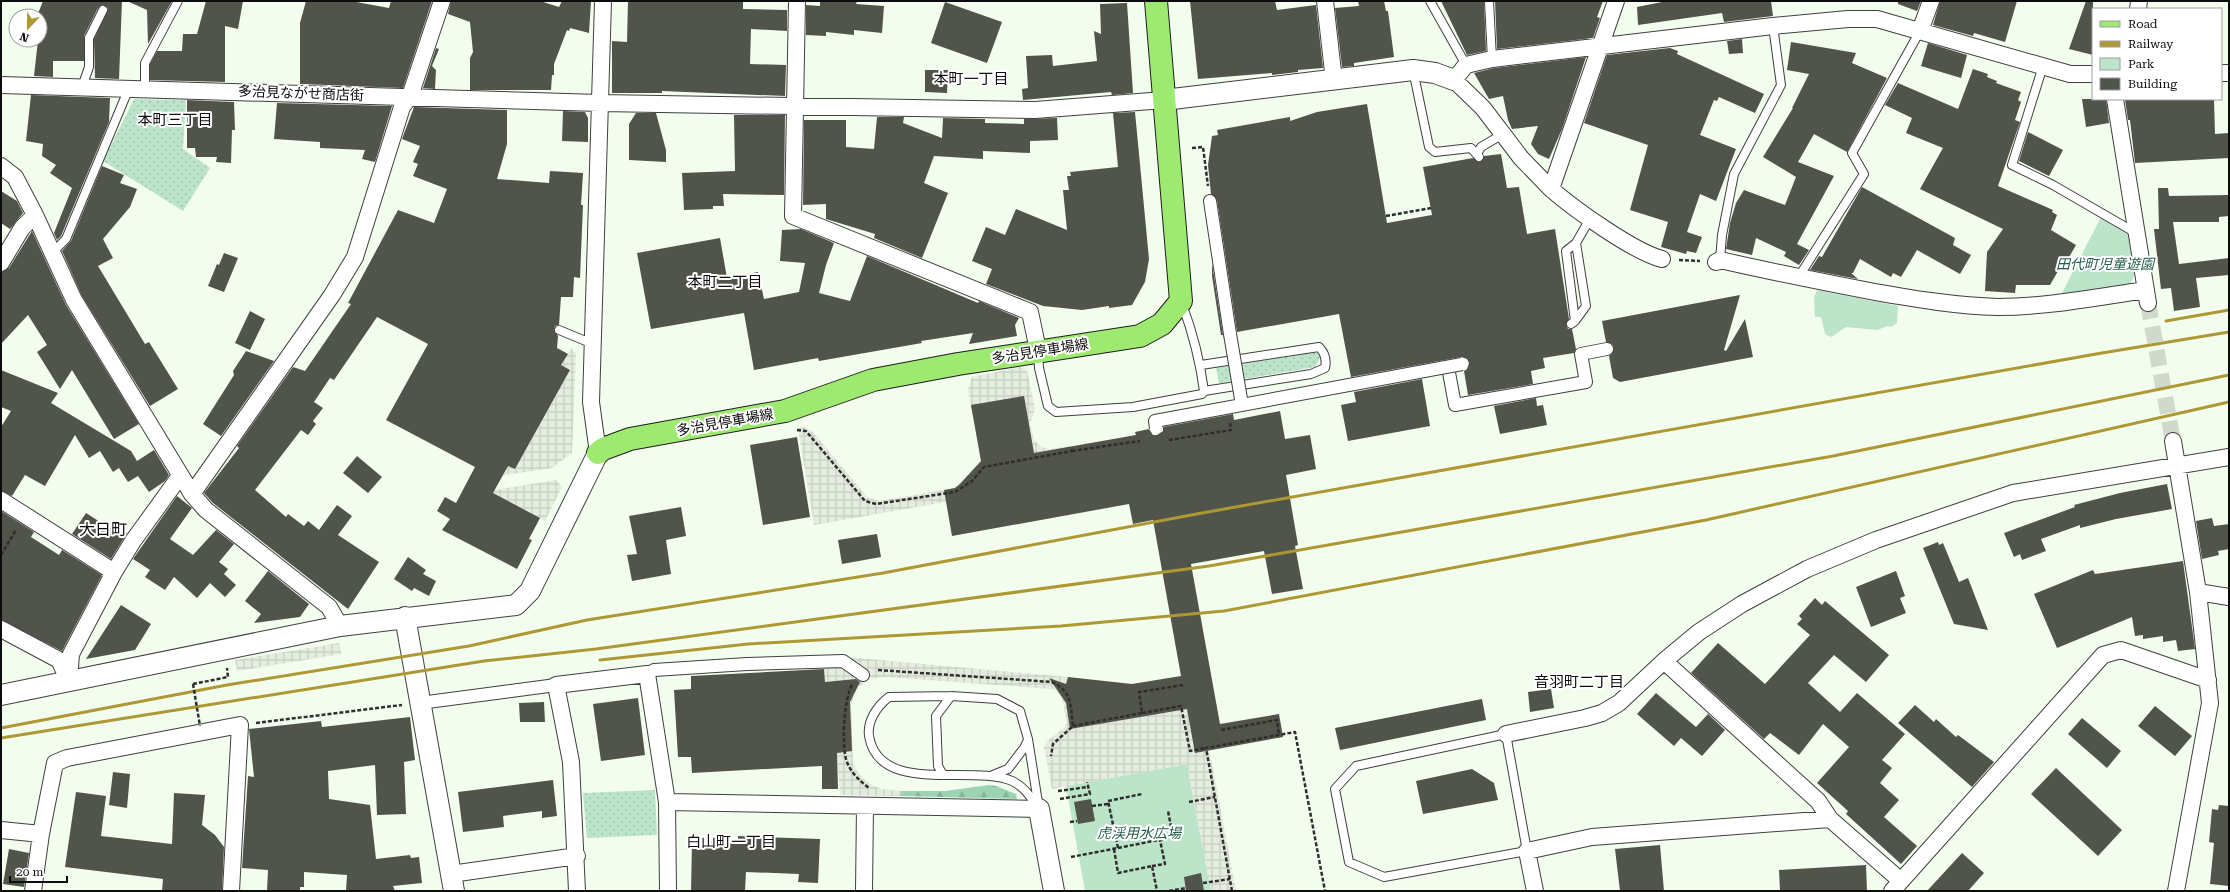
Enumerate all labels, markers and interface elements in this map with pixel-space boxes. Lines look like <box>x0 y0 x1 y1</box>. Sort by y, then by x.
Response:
north arrow <box>8 8 48 48</box>
legend <box>2092 8 2222 100</box>
text: Road <box>2128 17 2158 31</box>
text: N <box>18 29 31 44</box>
text: Railway <box>2128 37 2174 51</box>
text: Park <box>2128 57 2155 71</box>
district label: 本町一丁目 <box>933 70 1009 88</box>
text: Building <box>2128 77 2177 91</box>
street label: 多治見ながせ商店街 <box>238 83 364 103</box>
district label: 本町三丁目 <box>137 111 213 129</box>
park label: 田代町児童遊園 <box>2056 256 2156 272</box>
district label: 本町二丁目 <box>687 273 763 291</box>
street label: 多治見停車場線 <box>990 335 1090 367</box>
street label: 多治見停車場線 <box>675 406 775 438</box>
district label: 大日町 <box>79 520 127 539</box>
district label: 音羽町二丁目 <box>1534 673 1624 691</box>
park label: 虎渓用水広場 <box>1097 825 1183 841</box>
district label: 白山町一丁目 <box>686 833 776 851</box>
scale bar <box>10 858 67 884</box>
text: 20 m <box>16 865 43 879</box>

